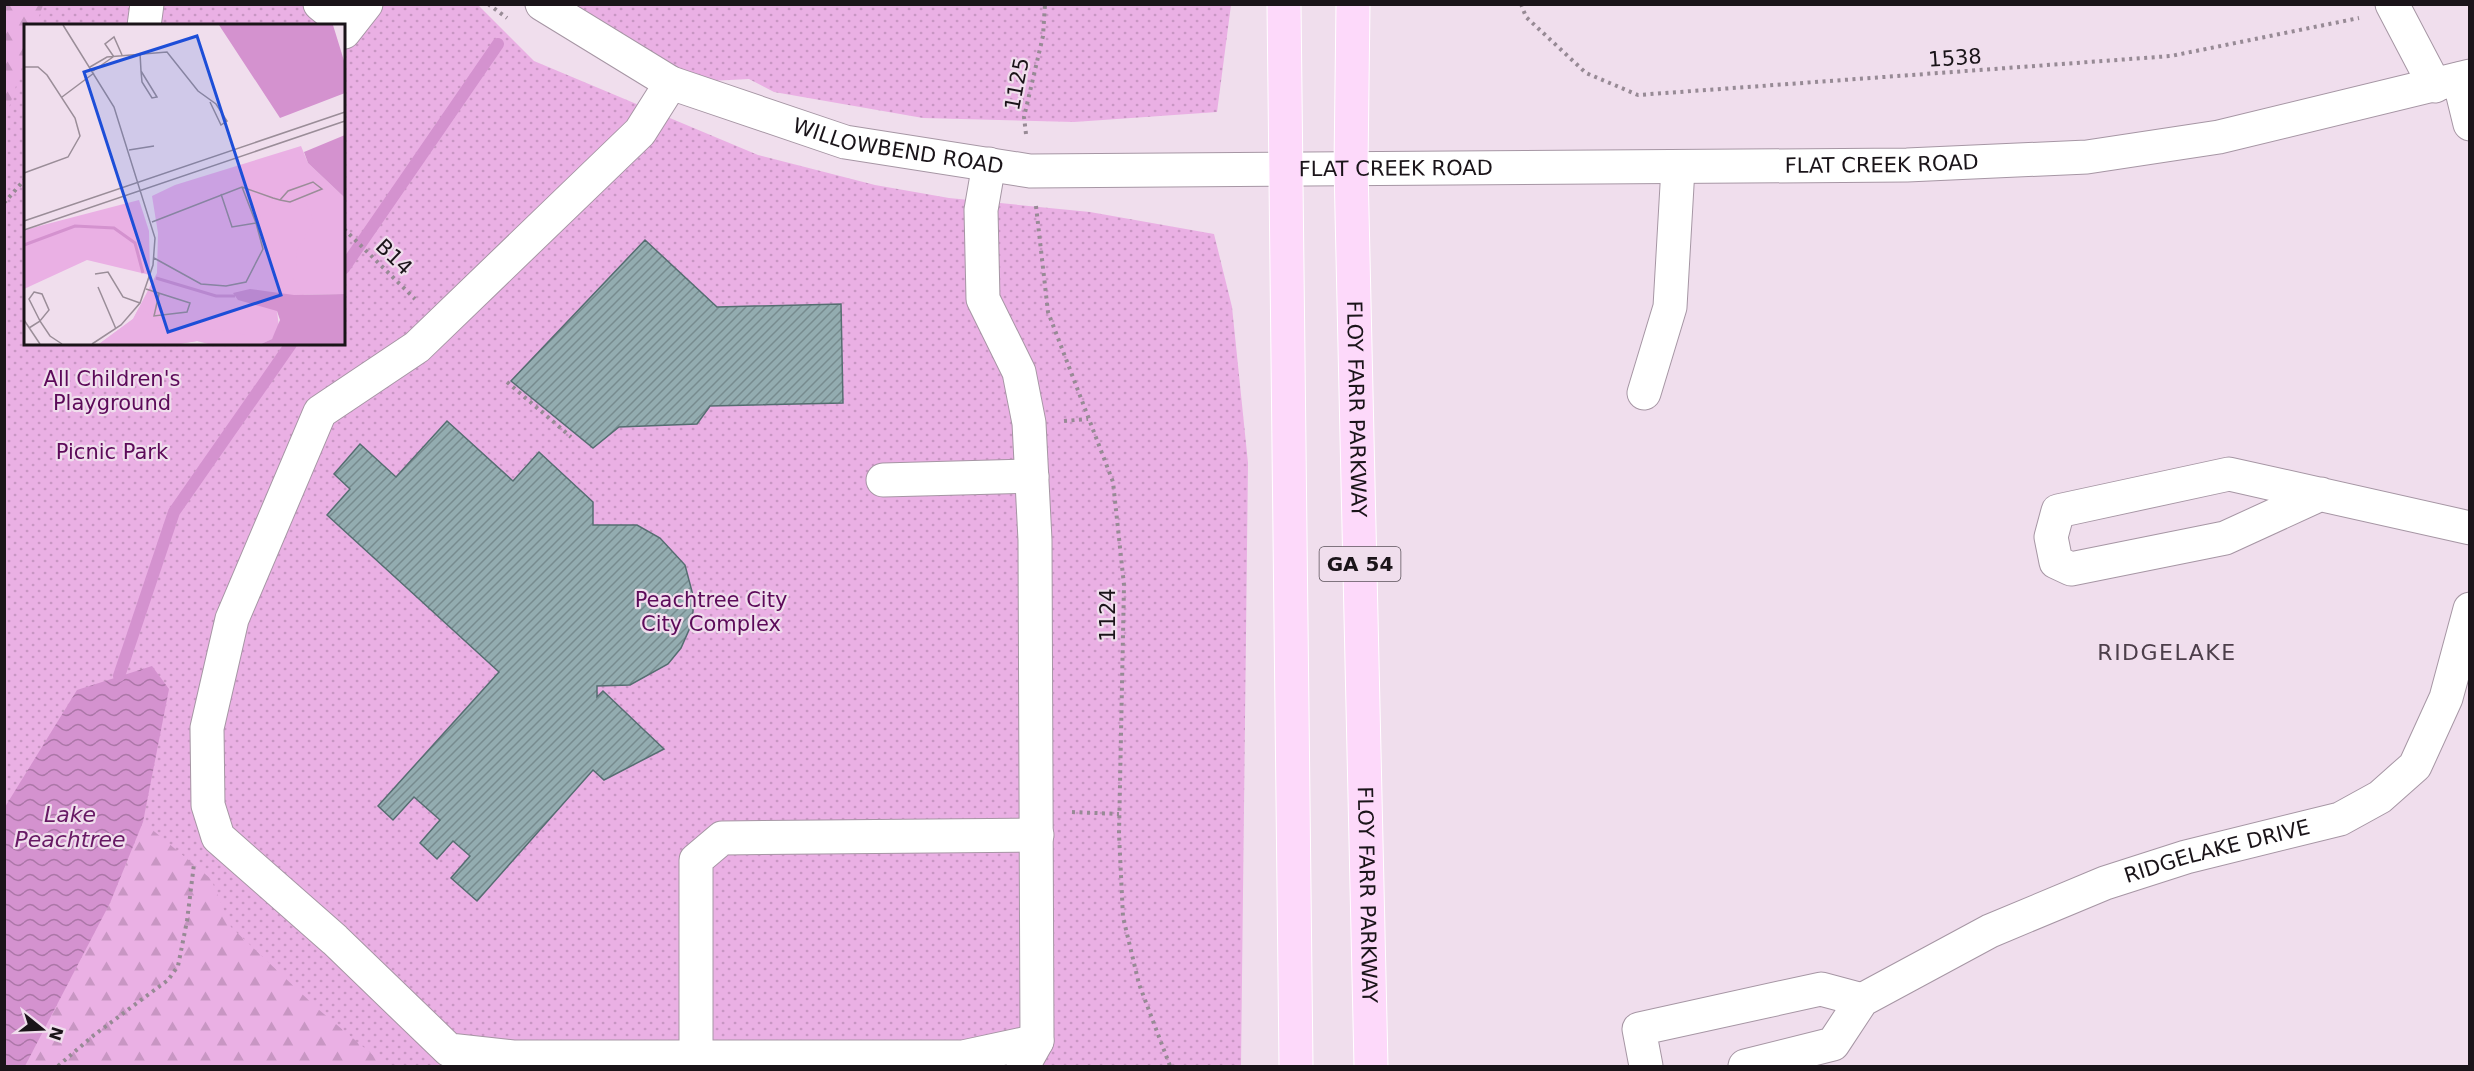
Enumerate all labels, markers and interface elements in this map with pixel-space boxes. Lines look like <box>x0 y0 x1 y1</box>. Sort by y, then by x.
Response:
inset map <box>24 24 345 345</box>
street label: 1538 <box>1928 44 1982 72</box>
street label: 1125 <box>1000 55 1034 113</box>
street label: WILLOWBEND ROAD <box>790 113 1005 179</box>
street label: FLAT CREEK ROAD <box>1785 150 1979 178</box>
street label: FLAT CREEK ROAD <box>1299 156 1493 181</box>
street label: B14 <box>371 234 417 280</box>
street label: FLOY FARR PARKWAY <box>1342 300 1371 518</box>
park label: All Children's Playground <box>44 367 180 415</box>
park label: Picnic Park <box>56 440 169 464</box>
road number: GA 54 <box>1320 547 1400 581</box>
park label: Peachtree City City Complex <box>635 588 787 636</box>
street label: 1124 <box>1096 588 1120 642</box>
district label: RIDGELAKE <box>2097 640 2237 665</box>
street label: FLOY FARR PARKWAY <box>1353 786 1382 1004</box>
water label: Lake Peachtree <box>14 802 126 852</box>
street label: RIDGELAKE DRIVE <box>2121 815 2312 888</box>
north arrow <box>12 999 72 1059</box>
text: N <box>45 1024 67 1043</box>

